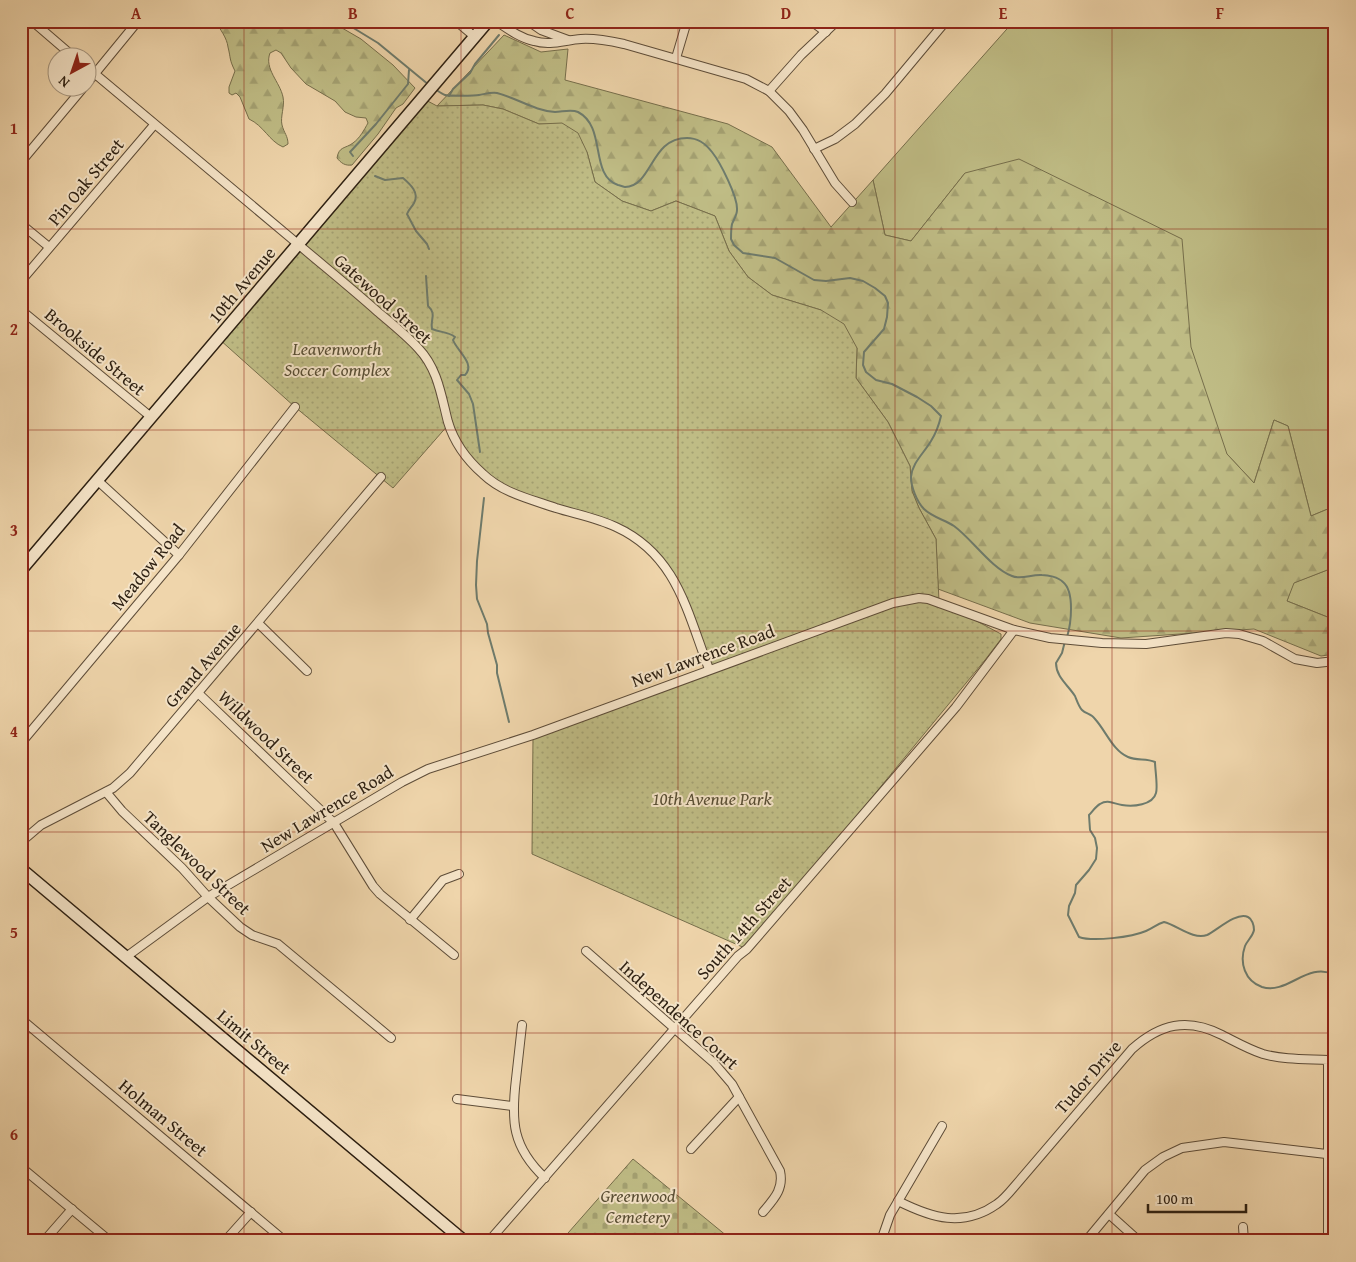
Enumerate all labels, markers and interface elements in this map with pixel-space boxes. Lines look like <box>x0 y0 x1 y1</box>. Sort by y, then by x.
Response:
text: A <box>131 1 142 25</box>
text: B <box>348 1 358 25</box>
text: C <box>565 1 575 25</box>
text: D <box>781 1 791 25</box>
text: E <box>999 1 1008 25</box>
text: F <box>1216 1 1224 25</box>
north arrow <box>48 48 98 98</box>
text: N <box>53 71 74 93</box>
text: 1 <box>10 116 18 140</box>
street label: Pin Oak Street <box>41 132 131 231</box>
street label: 10th Avenue <box>201 240 282 329</box>
street label: Gatewood Street <box>328 247 439 351</box>
street label: Brookside Street <box>39 301 152 402</box>
text: 2 <box>10 317 18 341</box>
park label: Leavenworth Soccer Complex <box>284 335 391 383</box>
street label: Meadow Road <box>104 517 191 616</box>
text: 3 <box>10 518 18 542</box>
street label: Grand Avenue <box>158 616 247 713</box>
street label: New Lawrence Road <box>627 617 779 694</box>
street label: Wildwood Street <box>212 684 321 790</box>
text: 4 <box>10 719 18 743</box>
street label: New Lawrence Road <box>255 758 399 859</box>
park label: 10th Avenue Park <box>652 785 772 812</box>
street label: Tanglewood Street <box>137 804 258 922</box>
street label: South 14th Street <box>690 869 798 986</box>
text: 5 <box>10 920 18 944</box>
street label: Independence Court <box>613 953 746 1076</box>
street label: Limit Street <box>211 1003 298 1081</box>
street label: Tudor Drive <box>1048 1034 1127 1120</box>
street label: Holman Street <box>113 1072 214 1163</box>
text: 6 <box>10 1122 18 1146</box>
park label: Greenwood Cemetery <box>600 1182 676 1230</box>
scale bar <box>1148 1182 1246 1214</box>
text: 100 m <box>1156 1188 1194 1209</box>

